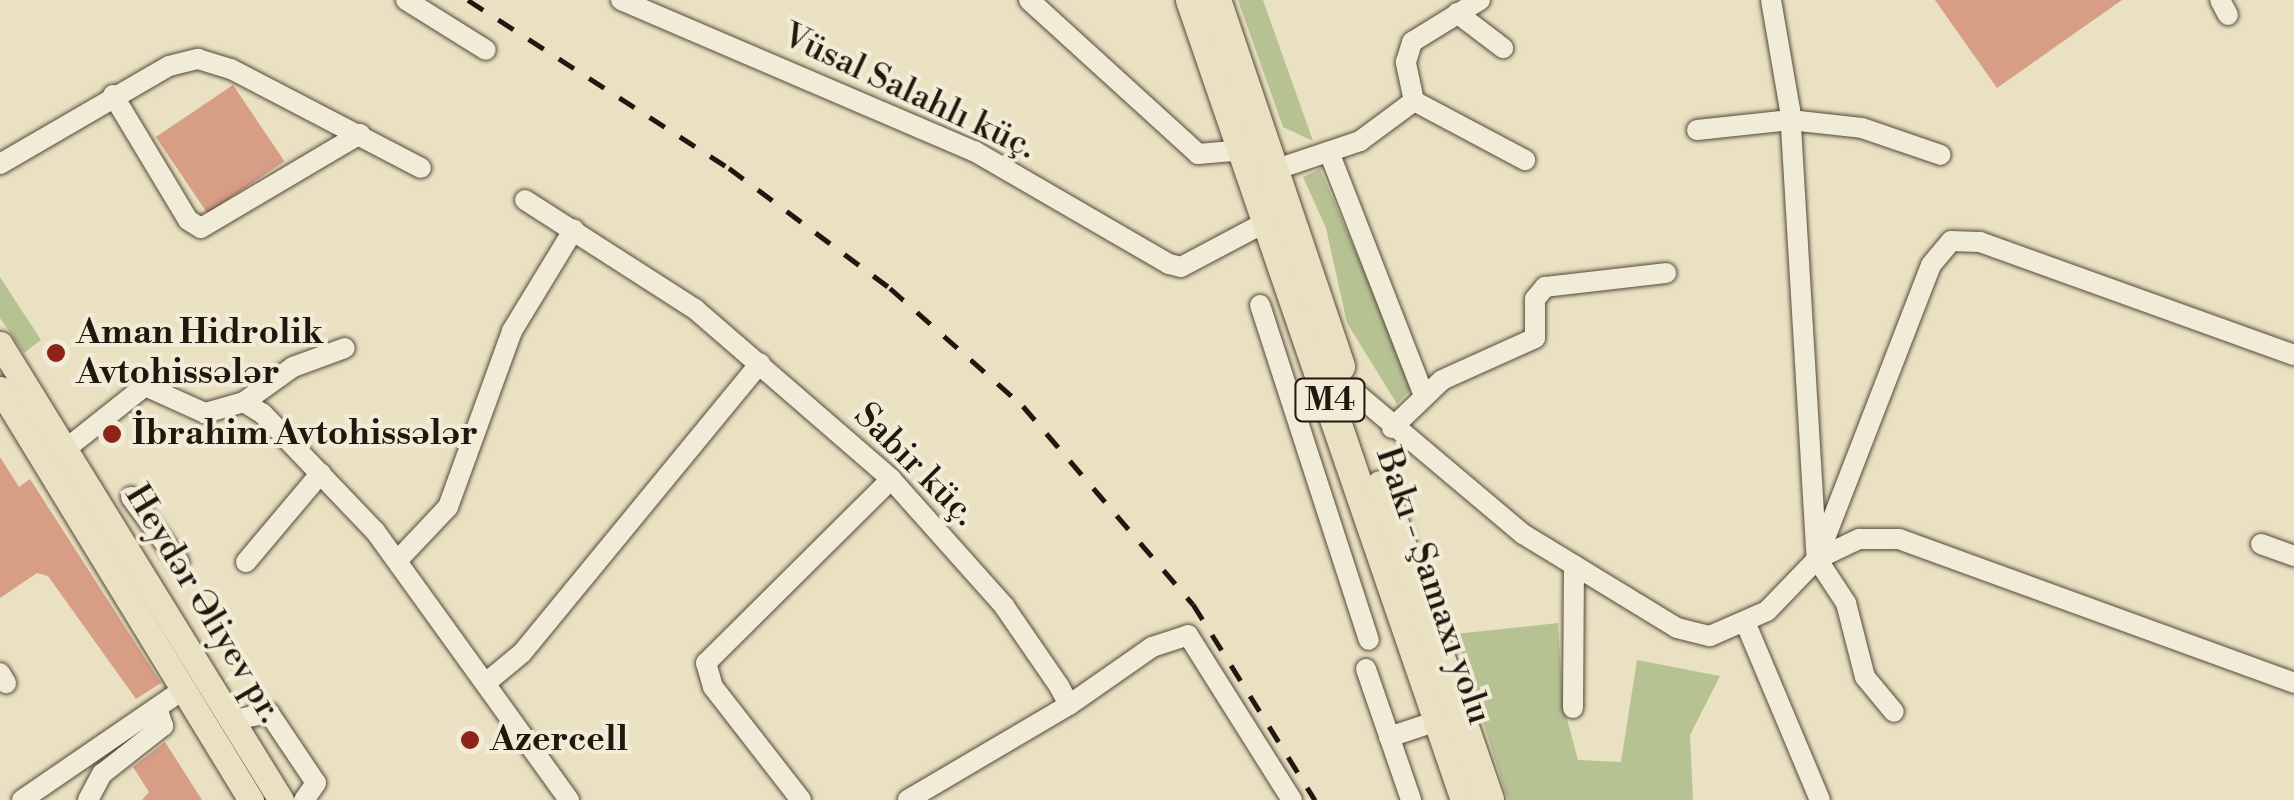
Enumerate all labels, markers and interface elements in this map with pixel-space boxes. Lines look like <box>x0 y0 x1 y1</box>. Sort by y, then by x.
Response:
street label: Vüsal Salahlı küç. <box>776 15 1042 169</box>
place label: Aman Hidrolik Avtohissələr <box>76 312 323 394</box>
marker: Aman Hidrolik Avtohissələr <box>45 342 67 364</box>
road number: M4 <box>1292 373 1368 427</box>
street label: Sabir küç. <box>845 395 985 535</box>
place label: İbrahim Avtohissələr <box>132 413 478 455</box>
marker: İbrahim Avtohissələr <box>101 423 123 445</box>
street label: Bakı - Şamaxı yolu <box>1366 442 1500 730</box>
street label: Heydər Əliyev pr. <box>115 477 291 731</box>
place label: Azercell <box>490 719 628 761</box>
marker: Azercell <box>459 729 481 751</box>

